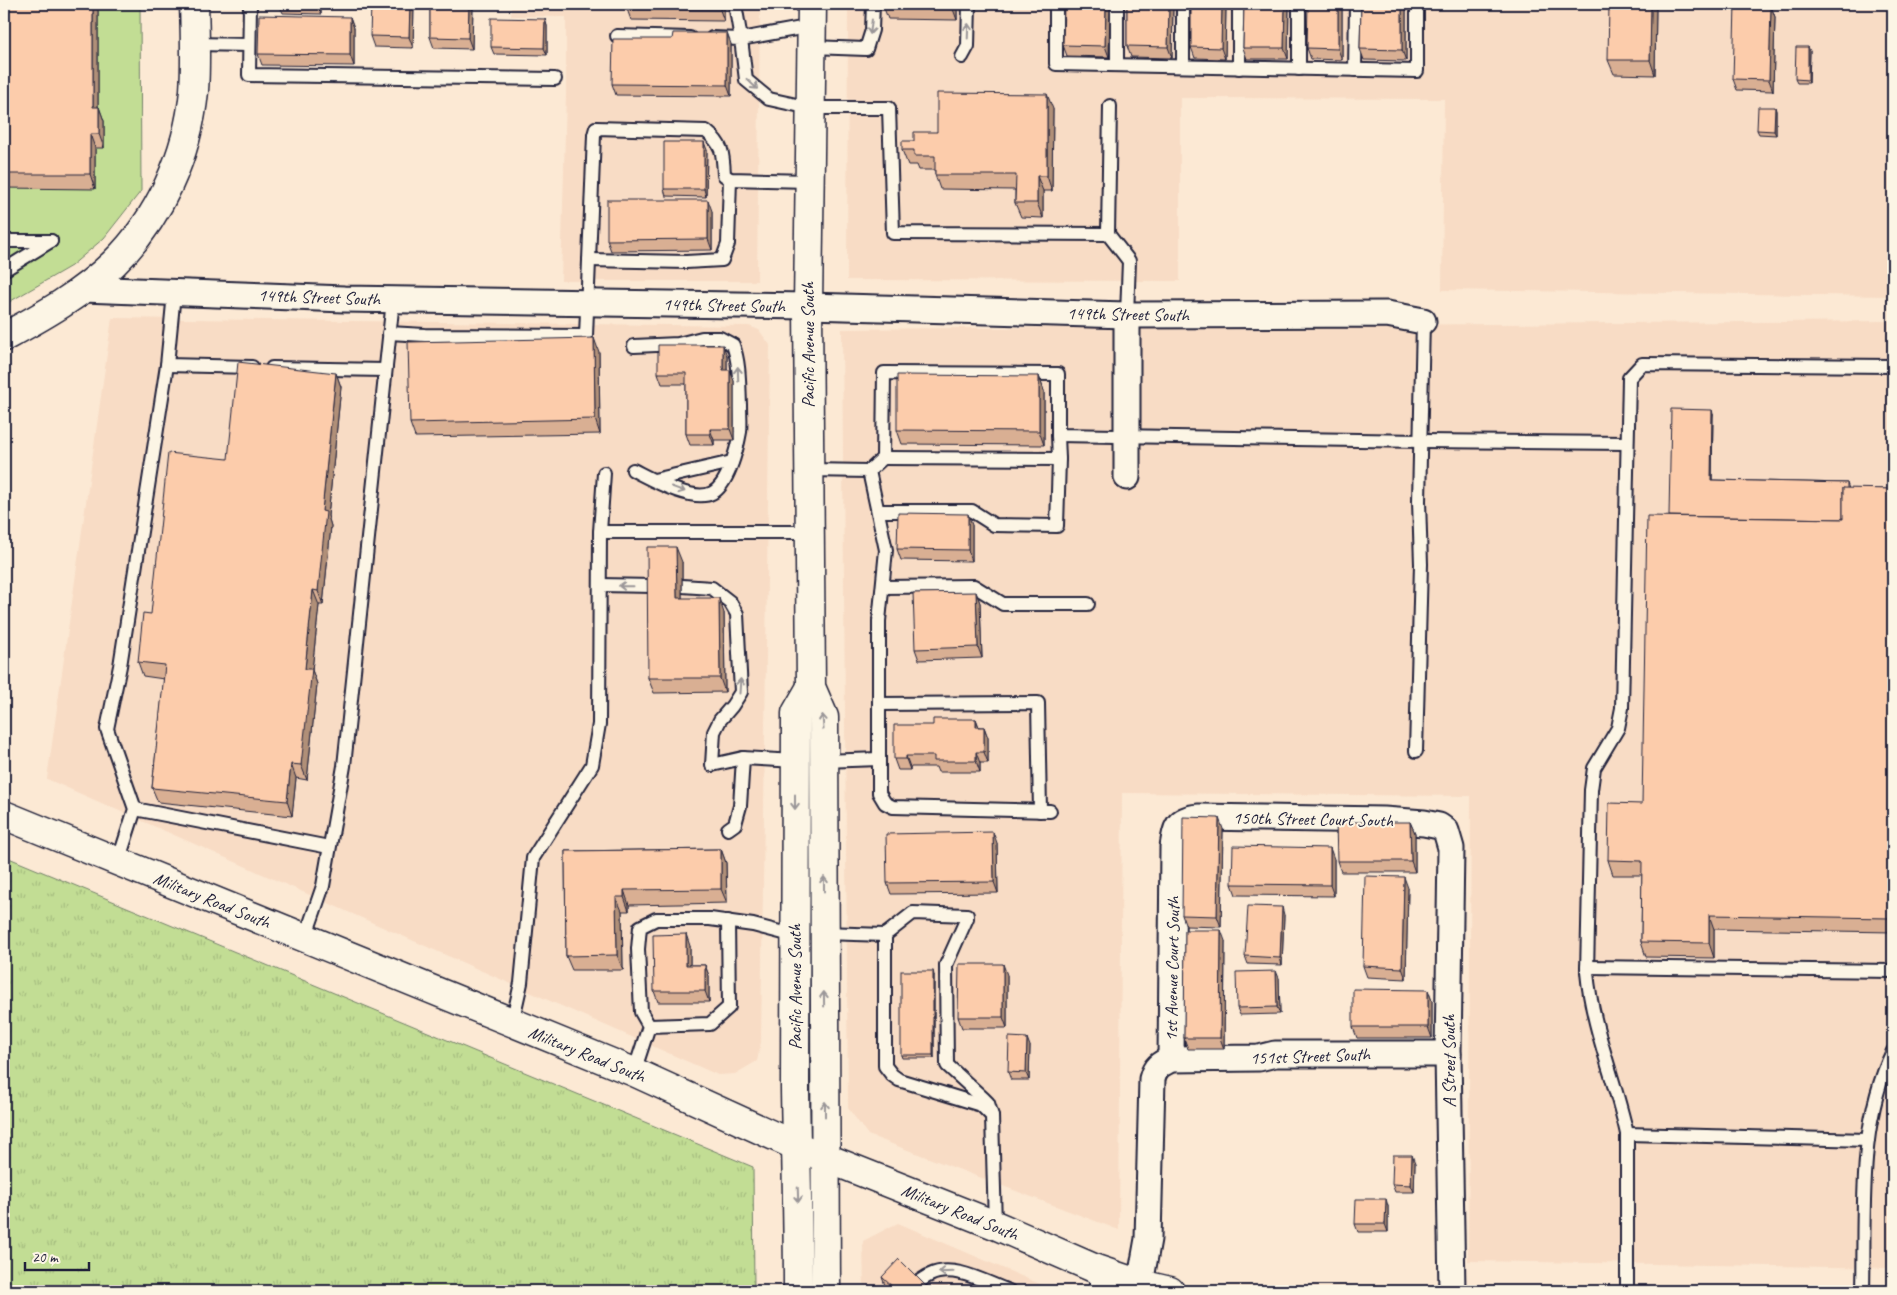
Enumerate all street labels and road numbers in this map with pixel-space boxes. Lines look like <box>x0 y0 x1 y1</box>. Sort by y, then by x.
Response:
street label: Pacific Avenue South <box>797 281 819 408</box>
street label: 149th Street South <box>258 284 382 310</box>
street label: 149th Street South <box>663 293 787 317</box>
street label: 149th Street South <box>1067 302 1191 326</box>
street label: 150th Street Court South <box>1233 807 1394 831</box>
street label: Military Road South <box>150 867 275 934</box>
street label: 1st Avenue Court South <box>1160 895 1184 1042</box>
street label: Pacific Avenue South <box>784 923 806 1050</box>
street label: A Street South <box>1438 1014 1460 1107</box>
street label: Military Road South <box>525 1021 650 1088</box>
street label: 151st Street South <box>1250 1043 1372 1069</box>
street label: Military Road South <box>898 1179 1023 1246</box>

